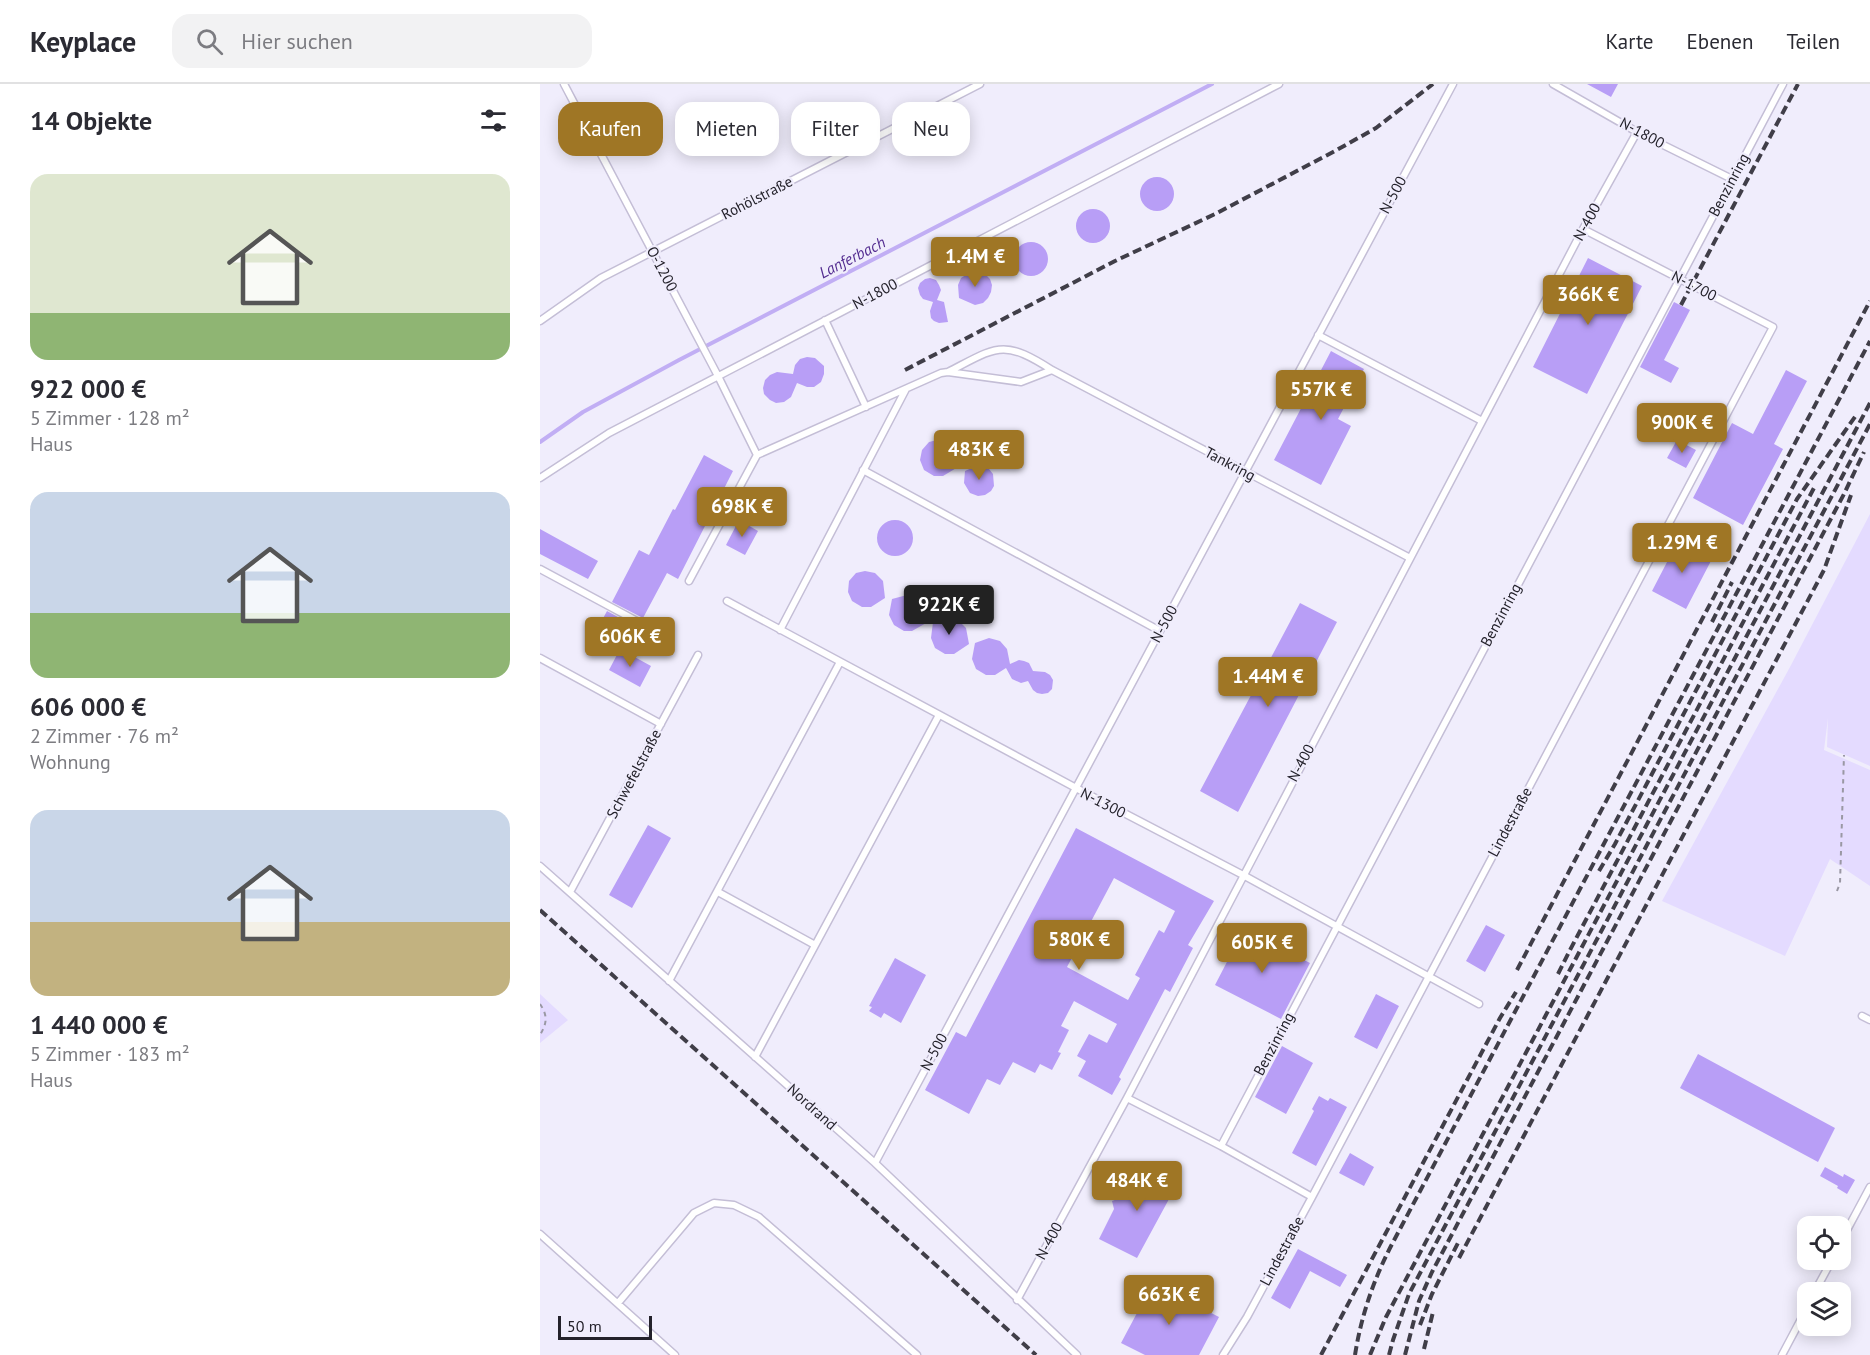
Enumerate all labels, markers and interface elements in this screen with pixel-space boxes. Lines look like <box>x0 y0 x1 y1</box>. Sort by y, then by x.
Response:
search box <box>172 14 592 68</box>
text: Keyplace <box>30 23 136 60</box>
icon: search <box>193 25 226 58</box>
text: Hier suchen <box>241 27 353 55</box>
text: Karte <box>1606 28 1654 55</box>
text: Ebenen <box>1687 28 1753 55</box>
text: Teilen <box>1786 28 1840 55</box>
chip: Kaufen <box>558 102 663 156</box>
chip: Mieten <box>675 102 779 156</box>
chip: Filter <box>791 102 880 156</box>
chip: Neu <box>892 102 970 156</box>
text: 14 Objekte <box>30 104 152 137</box>
icon: filters <box>477 104 510 137</box>
street label: N-1800 <box>1616 113 1668 152</box>
street label: Benzinring <box>1704 150 1753 220</box>
street label: Rohölstraße <box>718 172 796 224</box>
street label: N-500 <box>1375 173 1410 217</box>
street label: N-400 <box>1569 200 1605 244</box>
icon: home <box>216 213 324 321</box>
water label: Lanferbach <box>815 232 889 282</box>
pin: 1.4M € <box>926 237 1024 288</box>
street label: O-1200 <box>643 243 682 295</box>
text: 1.4M € <box>945 243 1005 269</box>
street label: N-1700 <box>1668 266 1720 305</box>
street label: N-1800 <box>849 274 901 313</box>
pin: 366K € <box>1539 275 1637 326</box>
text: 366K € <box>1557 281 1619 307</box>
pin: 557K € <box>1272 370 1370 421</box>
text: 922 000 € <box>30 372 146 405</box>
text: 557K € <box>1290 376 1352 402</box>
pin: 900K € <box>1633 403 1731 454</box>
text: 5 Zimmer · 128 m² <box>30 405 190 431</box>
text: 900K € <box>1651 409 1713 435</box>
pin: 483K € <box>930 430 1028 481</box>
text: Haus <box>30 431 73 457</box>
text: 483K € <box>948 436 1010 462</box>
street label: Tankring <box>1202 442 1259 485</box>
pin: 698K € <box>693 487 791 538</box>
text: 698K € <box>711 493 773 519</box>
pin: 1.29M € <box>1627 523 1737 574</box>
text: 1.29M € <box>1646 529 1718 555</box>
icon: home <box>216 531 324 639</box>
street label: Benzinring <box>1476 580 1525 650</box>
pin: 922K € <box>900 585 998 636</box>
text: 922K € <box>918 591 980 617</box>
street label: N-500 <box>1146 602 1181 646</box>
pin: 606K € <box>581 617 679 668</box>
text: 606K € <box>599 623 661 649</box>
pin: 1.44M € <box>1213 657 1323 708</box>
text: 1.44M € <box>1232 663 1304 689</box>
text: 606 000 € <box>30 690 146 723</box>
text: 2 Zimmer · 76 m² <box>30 723 179 749</box>
street label: Schwefelstraße <box>602 726 665 822</box>
street label: N-400 <box>1283 741 1318 785</box>
text: Wohnung <box>30 749 111 775</box>
street label: N-1300 <box>1077 783 1129 822</box>
street label: Lindestraße <box>1483 784 1536 860</box>
icon: home <box>216 849 324 957</box>
pin: 580K € <box>1030 920 1128 971</box>
pin: 605K € <box>1213 923 1311 974</box>
text: 580K € <box>1048 926 1110 952</box>
text: 605K € <box>1231 929 1293 955</box>
text: 1 440 000 € <box>30 1008 168 1041</box>
street label: Benzinring <box>1249 1009 1298 1079</box>
street label: N-500 <box>916 1030 951 1074</box>
text: 5 Zimmer · 183 m² <box>30 1041 190 1067</box>
text: Haus <box>30 1067 73 1093</box>
street label: Nordrand <box>784 1079 841 1134</box>
pin: 484K € <box>1088 1161 1186 1212</box>
text: 484K € <box>1106 1167 1168 1193</box>
street label: Lindestraße <box>1255 1213 1308 1289</box>
map controls <box>1797 1216 1851 1336</box>
button: locate <box>1797 1216 1851 1270</box>
street label: N-400 <box>1031 1219 1066 1263</box>
pin: 663K € <box>1120 1275 1218 1326</box>
text: 663K € <box>1138 1281 1200 1307</box>
button: layers <box>1797 1282 1851 1336</box>
scale bar <box>558 1313 652 1340</box>
text: 50 m <box>567 1316 602 1336</box>

